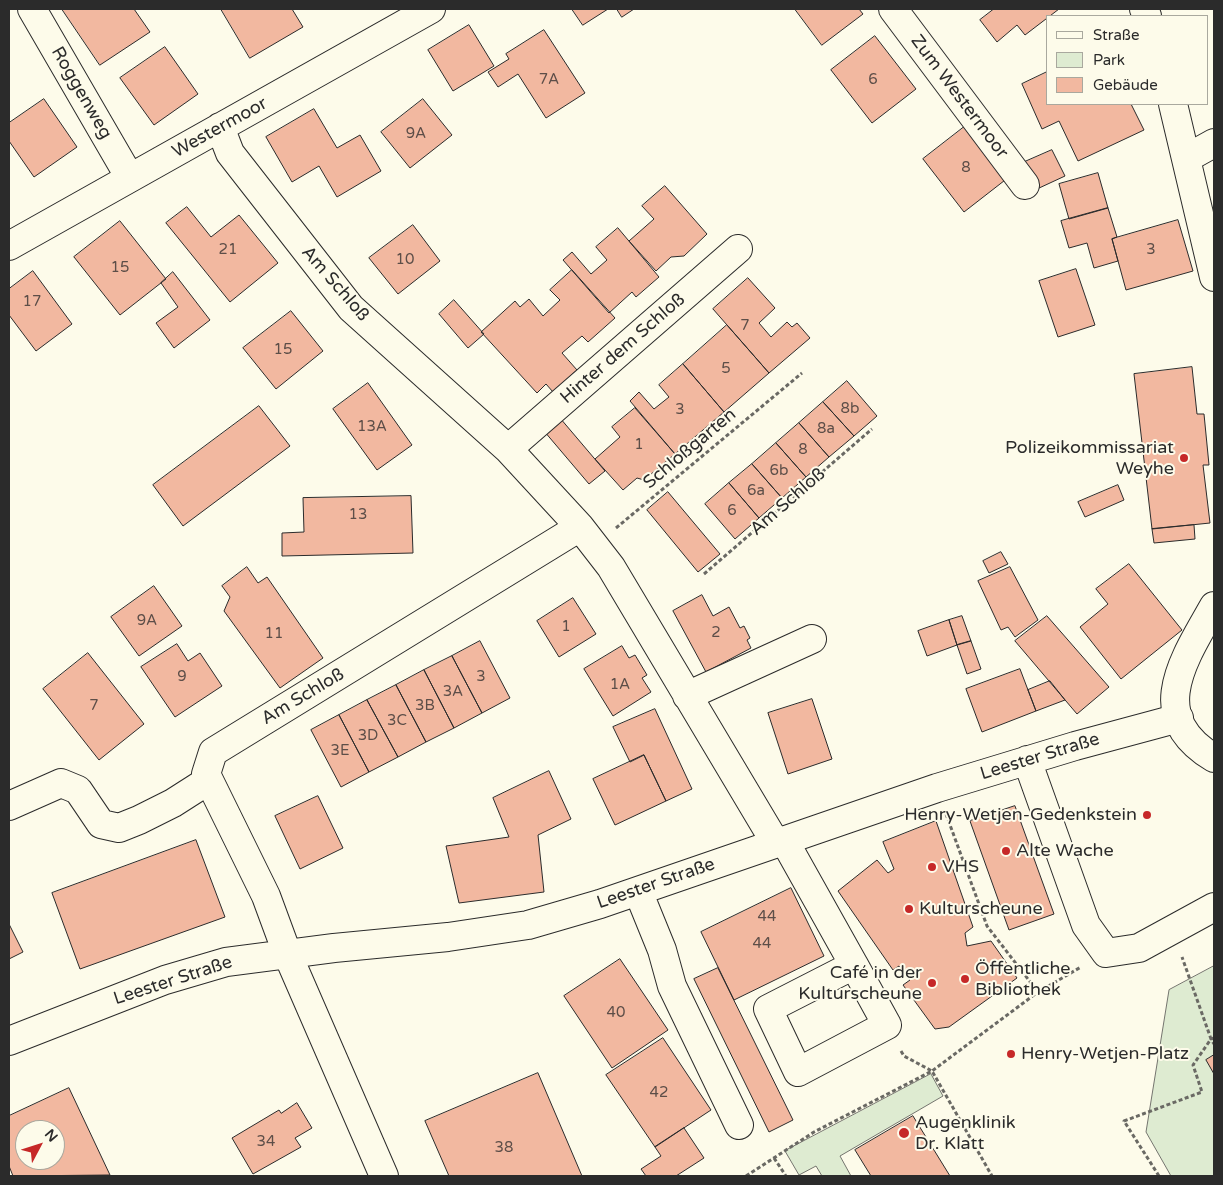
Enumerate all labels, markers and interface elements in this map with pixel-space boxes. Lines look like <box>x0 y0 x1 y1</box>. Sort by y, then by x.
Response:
legend <box>1046 15 1208 105</box>
text: Straße <box>1093 26 1139 44</box>
street label: Zum Westermoor <box>906 31 1012 163</box>
street label: Roggenweg <box>46 43 116 143</box>
text: Park <box>1093 51 1125 69</box>
house number: 7A <box>539 71 559 89</box>
house number: 6 <box>868 71 878 89</box>
text: Gebäude <box>1093 76 1158 94</box>
street label: Westermoor <box>169 93 271 163</box>
house number: 9A <box>406 125 426 143</box>
house number: 8 <box>961 159 971 177</box>
house number: 21 <box>219 241 237 259</box>
house number: 3 <box>1146 241 1156 259</box>
street label: Am Schloß <box>296 242 374 326</box>
house number: 10 <box>396 251 414 269</box>
house number: 15 <box>111 259 129 277</box>
street label: Hinter dem Schloß <box>556 289 690 409</box>
house number: 17 <box>23 293 41 311</box>
house number: 7 <box>740 317 750 335</box>
house number: 15 <box>274 341 292 359</box>
house number: 5 <box>721 360 731 378</box>
house number: 8b <box>841 400 859 418</box>
house number: 3 <box>675 401 685 419</box>
street label: Schloßgarten <box>639 404 741 494</box>
house number: 13A <box>357 418 387 436</box>
house number: 8a <box>817 420 835 438</box>
house number: 1 <box>634 436 644 454</box>
place label: Polizeikommissariat Weyhe <box>1005 437 1174 479</box>
house number: 8 <box>798 441 808 459</box>
marker: Polizeikommissariat Weyhe <box>1178 452 1190 464</box>
house number: 6b <box>770 462 788 480</box>
street label: Am Schloß <box>746 463 830 541</box>
house number: 6a <box>747 482 765 500</box>
house number: 6 <box>727 502 737 520</box>
house number: 13 <box>349 506 367 524</box>
house number: 9A <box>137 612 157 630</box>
house number: 1 <box>561 618 571 636</box>
house number: 2 <box>711 624 721 642</box>
house number: 11 <box>265 625 283 643</box>
street label: Am Schloß <box>258 664 348 730</box>
house number: 9 <box>177 668 187 686</box>
house number: 3 <box>476 668 486 686</box>
house number: 1A <box>610 676 630 694</box>
house number: 3A <box>443 683 463 701</box>
house number: 7 <box>89 697 99 715</box>
house number: 3B <box>415 697 435 715</box>
house number: 3C <box>387 712 407 730</box>
house number: 3D <box>358 727 378 745</box>
street label: Leester Straße <box>978 729 1102 785</box>
house number: 3E <box>331 742 349 760</box>
place label: Henry-Wetjen-Gedenkstein <box>904 804 1137 826</box>
marker: Henry-Wetjen-Gedenkstein <box>1141 809 1153 821</box>
place label: Alte Wache <box>1016 840 1114 862</box>
marker: Alte Wache <box>1000 845 1012 857</box>
street label: Leester Straße <box>594 854 718 914</box>
place label: VHS <box>942 856 979 878</box>
marker: VHS <box>926 861 938 873</box>
place label: Kulturscheune <box>919 898 1043 920</box>
marker: Kulturscheune <box>903 903 915 915</box>
house number: 44 <box>758 908 776 926</box>
house number: 44 <box>753 935 771 953</box>
street label: Leester Straße <box>111 952 235 1010</box>
place label: Öffentliche Bibliothek <box>975 958 1071 1001</box>
place label: Café in der Kulturscheune <box>798 962 922 1004</box>
marker: Öffentliche Bibliothek <box>959 973 971 985</box>
marker: Café in der Kulturscheune <box>926 977 938 989</box>
house number: 40 <box>607 1004 625 1022</box>
place label: Henry-Wetjen-Platz <box>1021 1043 1189 1065</box>
marker: Henry-Wetjen-Platz <box>1005 1048 1017 1060</box>
house number: 42 <box>650 1084 668 1102</box>
place label: Augenklinik Dr. Klatt <box>915 1112 1016 1154</box>
north arrow <box>15 1120 65 1170</box>
text: N <box>41 1126 61 1145</box>
marker: Augenklinik Dr. Klatt <box>897 1126 911 1140</box>
house number: 34 <box>257 1133 275 1151</box>
house number: 38 <box>495 1139 513 1157</box>

